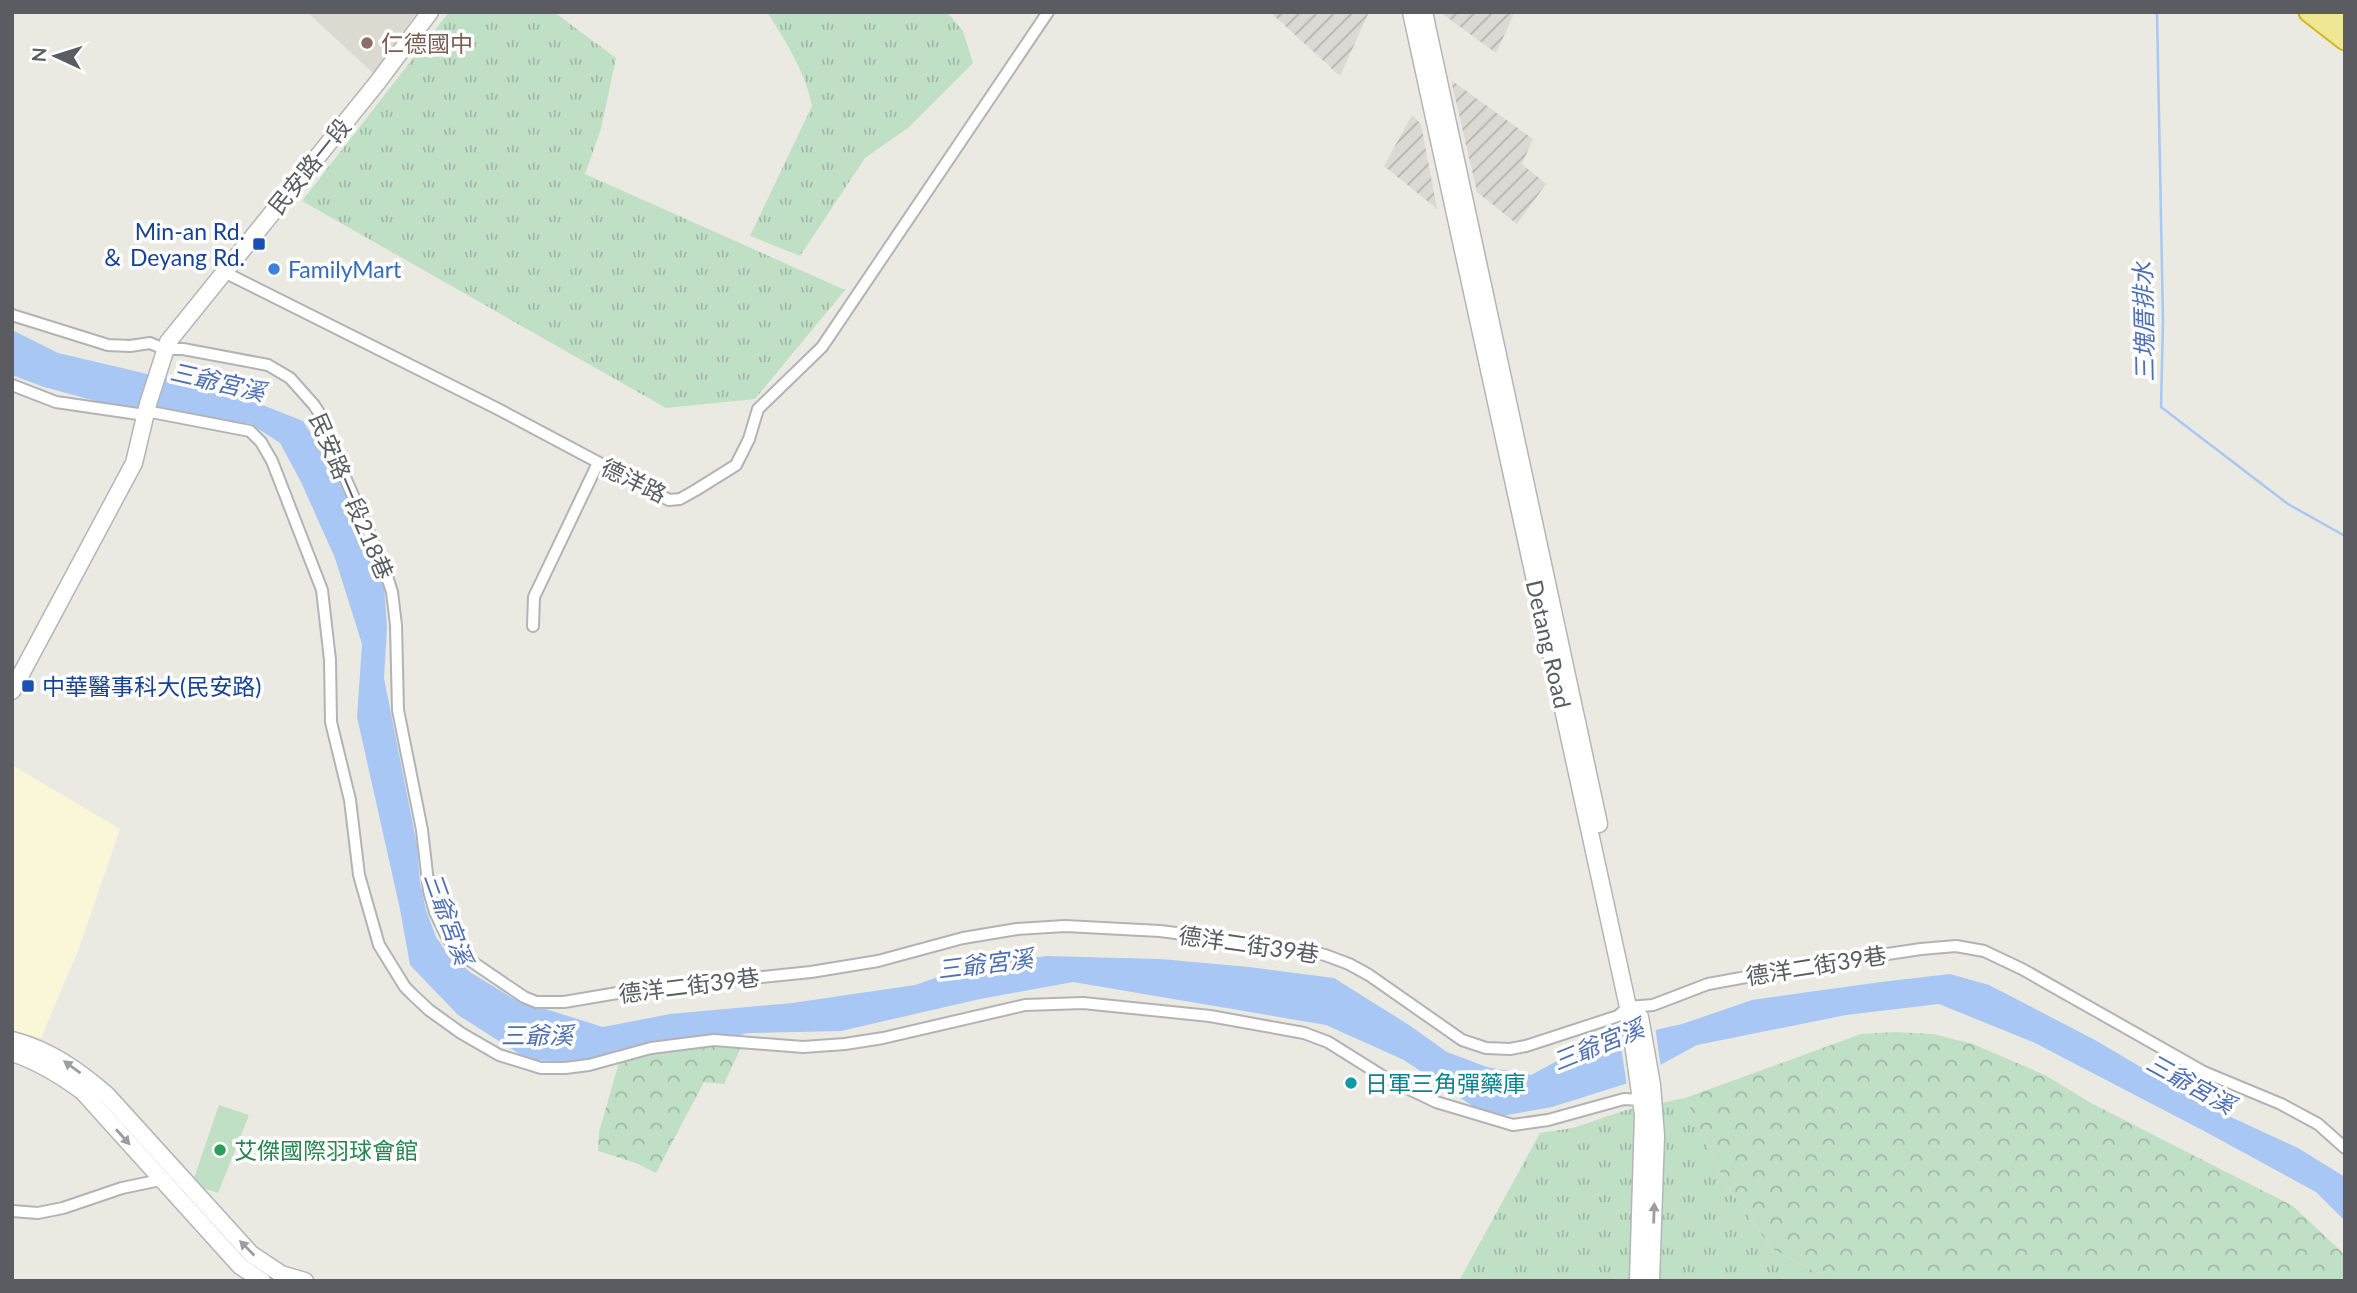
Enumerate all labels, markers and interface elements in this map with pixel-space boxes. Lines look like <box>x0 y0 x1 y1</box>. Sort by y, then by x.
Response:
north arrow <box>21 21 91 91</box>
place label: 仁德國中 <box>381 29 473 57</box>
marker: 仁德國中 <box>359 35 375 51</box>
text: N <box>27 47 51 63</box>
street label: 民安路一段 <box>262 113 356 219</box>
place label: Min-an Rd. ＆ Deyang Rd. <box>101 217 245 271</box>
marker: Min-an Rd. ＆ Deyang Rd. <box>251 236 267 252</box>
place label: FamilyMart <box>288 255 402 283</box>
marker: FamilyMart <box>266 261 282 277</box>
water label: 三塊厝排水 <box>2127 261 2159 382</box>
water label: 三爺宮溪 <box>168 356 271 407</box>
street label: 民安路一段218巷 <box>304 409 400 583</box>
street label: 德洋路 <box>597 452 671 508</box>
street label: Detang Road <box>1521 577 1577 711</box>
place label: 中華醫事科大(民安路) <box>42 672 261 700</box>
marker: 中華醫事科大(民安路) <box>20 678 36 694</box>
water label: 三爺宮溪 <box>419 868 480 971</box>
street label: 德洋二街39巷 <box>1177 920 1321 968</box>
street label: 德洋二街39巷 <box>1744 940 1888 990</box>
water label: 三爺宮溪 <box>936 942 1037 983</box>
street label: 德洋二街39巷 <box>617 962 761 1008</box>
water label: 三爺宮溪 <box>1548 1011 1651 1075</box>
water label: 三爺溪 <box>501 1020 576 1049</box>
water label: 三爺宮溪 <box>2142 1047 2243 1120</box>
one-way arrow <box>63 1060 81 1074</box>
place label: 日軍三角彈藥庫 <box>1365 1069 1526 1097</box>
marker: 日軍三角彈藥庫 <box>1343 1075 1359 1091</box>
one-way arrow <box>115 1128 131 1145</box>
place label: 艾傑國際羽球會館 <box>234 1136 418 1164</box>
marker: 艾傑國際羽球會館 <box>212 1142 228 1158</box>
one-way arrow <box>1648 1201 1659 1223</box>
one-way arrow <box>238 1240 255 1257</box>

